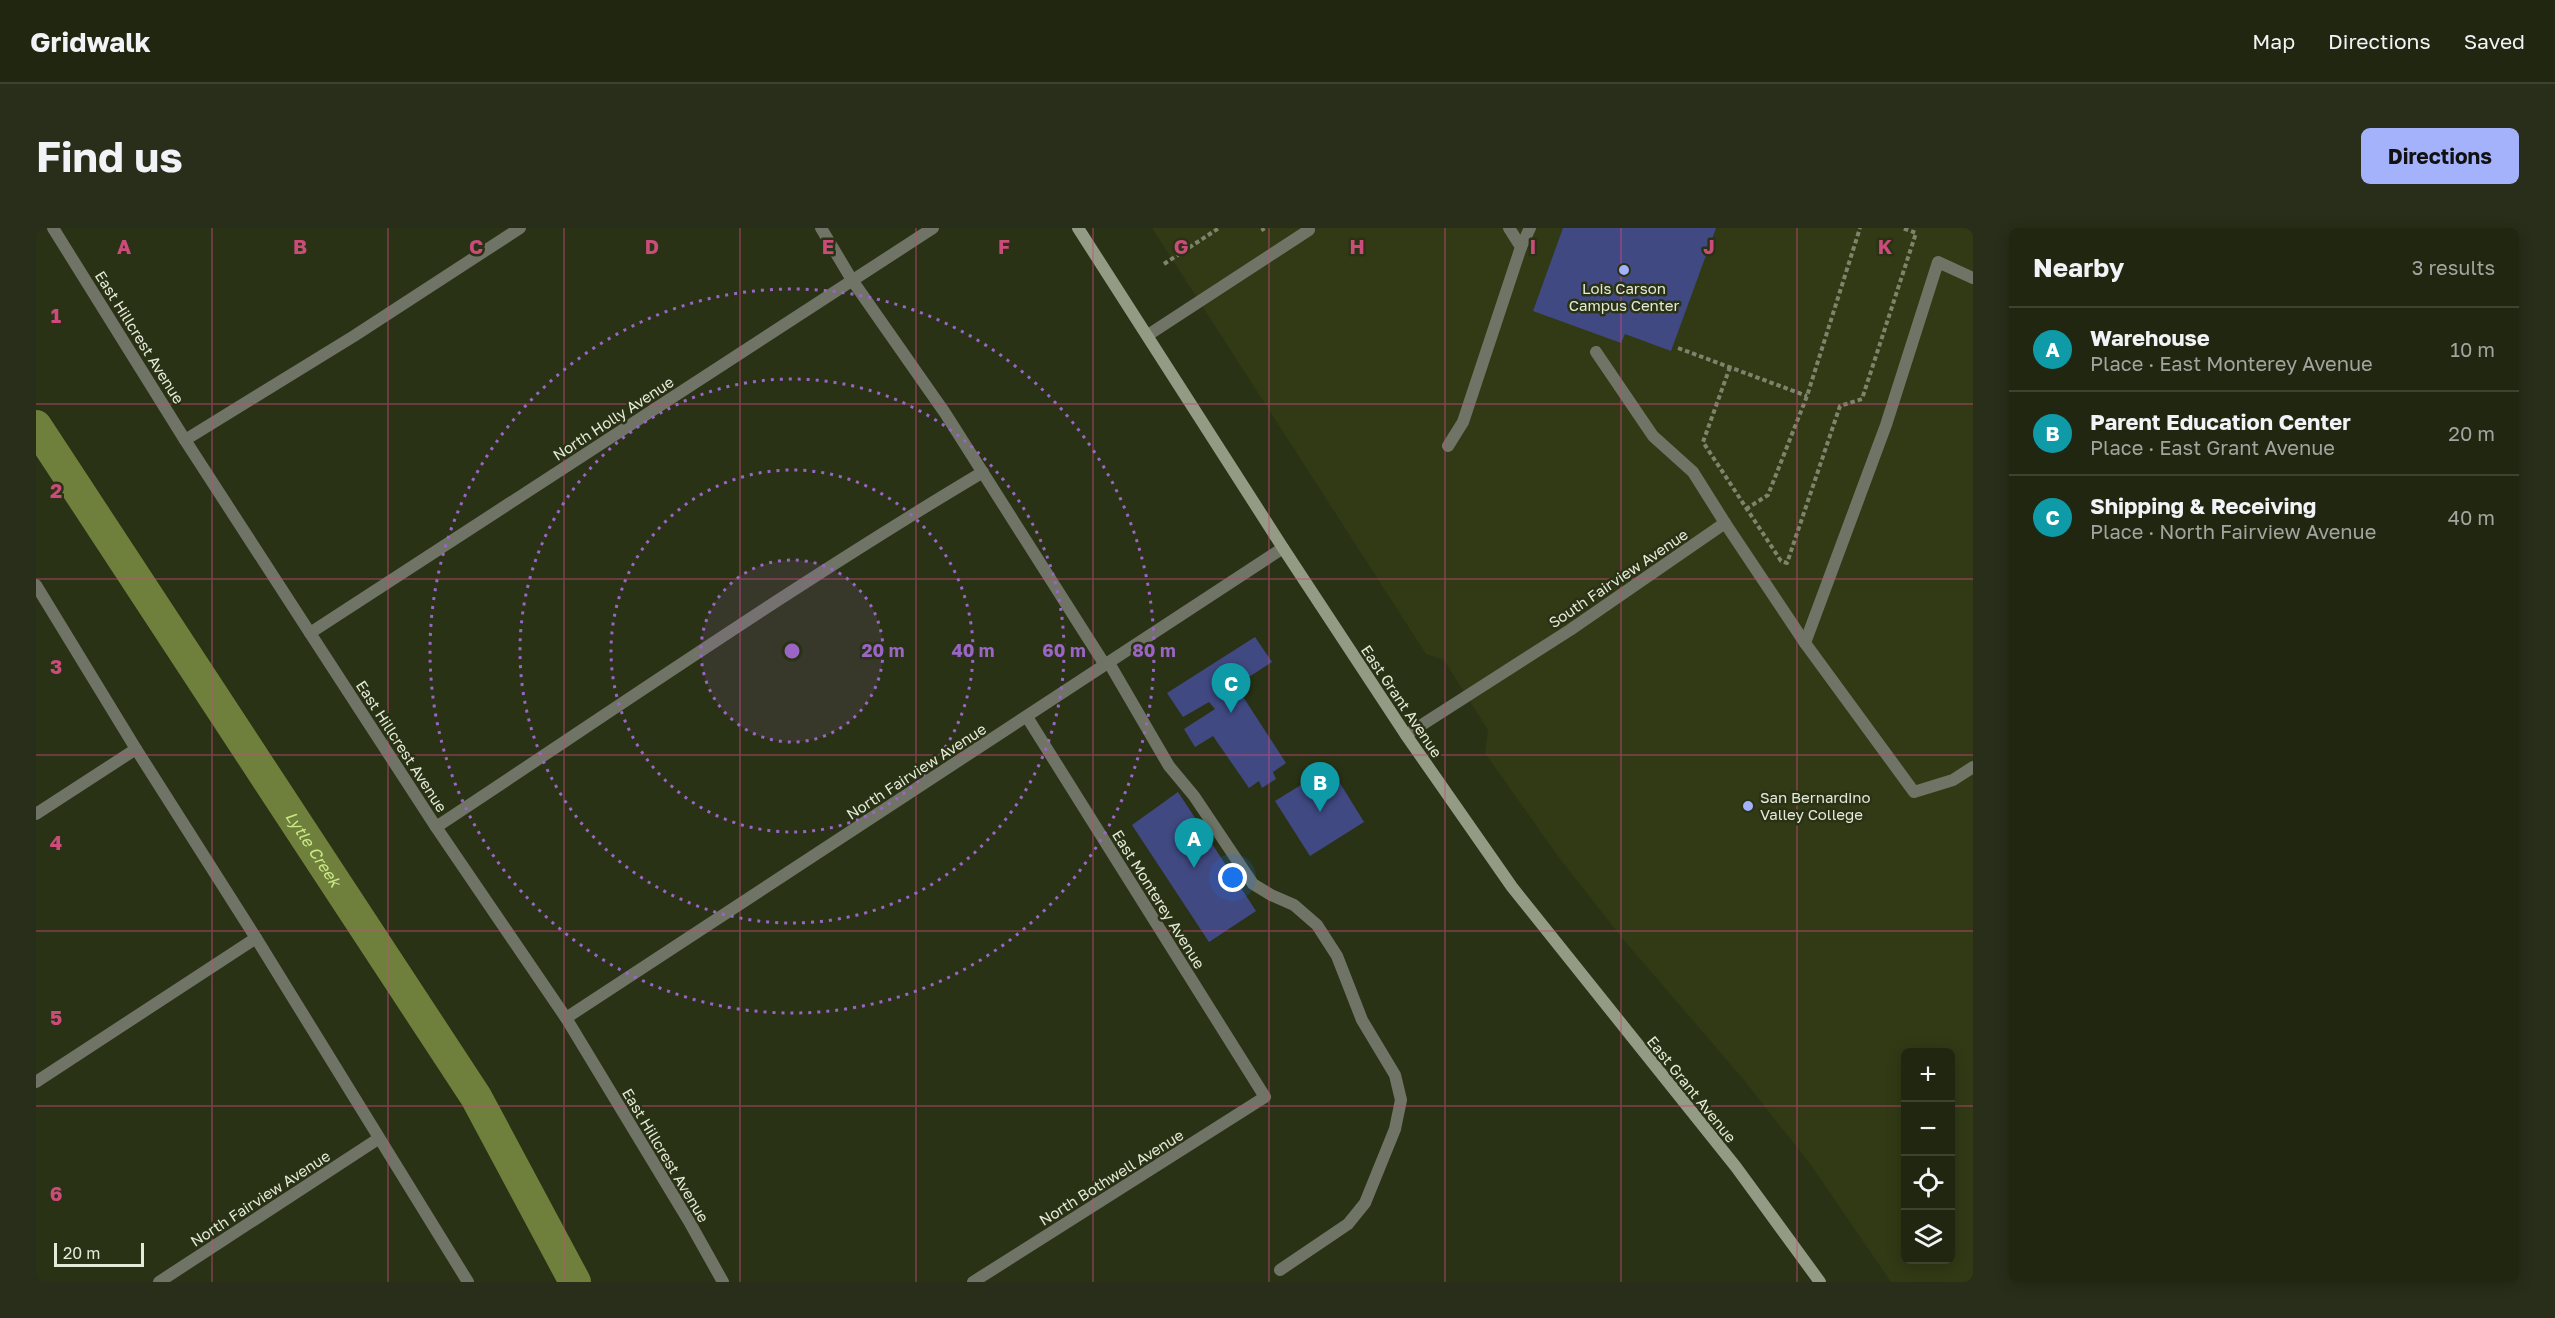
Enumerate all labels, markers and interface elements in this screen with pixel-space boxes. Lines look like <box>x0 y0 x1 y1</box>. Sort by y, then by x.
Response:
text: Gridwalk <box>30 25 151 58</box>
text: Map <box>2252 28 2295 54</box>
text: Directions <box>2328 28 2431 54</box>
text: Saved <box>2464 28 2525 54</box>
button: Directions <box>2361 128 2519 184</box>
text: Find us <box>36 131 183 181</box>
text: A <box>117 234 131 258</box>
text: B <box>293 234 307 258</box>
text: C <box>469 234 483 258</box>
text: D <box>645 234 659 258</box>
text: E <box>822 234 834 258</box>
text: F <box>998 234 1010 258</box>
text: G <box>1174 234 1188 258</box>
text: H <box>1349 234 1365 258</box>
text: I <box>1530 234 1536 258</box>
text: J <box>1703 234 1715 258</box>
text: K <box>1878 234 1893 258</box>
text: Nearby <box>2033 252 2124 283</box>
text: 3 results <box>2412 255 2495 279</box>
marker: Lois Carson Campus Center <box>1617 263 1631 277</box>
street label: East Hillcrest Avenue <box>92 267 188 407</box>
place label: Lois Carson Campus Center <box>1569 279 1679 314</box>
text: 1 <box>51 303 61 327</box>
text: Warehouse <box>2090 324 2210 351</box>
text: A <box>2045 337 2060 361</box>
text: 10 m <box>2450 337 2495 361</box>
text: Place · East Monterey Avenue <box>2090 351 2373 375</box>
street label: North Holly Avenue <box>549 372 677 464</box>
text: Parent Education Center <box>2090 408 2351 435</box>
text: B <box>2045 421 2060 445</box>
text: 20 m <box>2448 421 2495 445</box>
text: Place · East Grant Avenue <box>2090 435 2335 459</box>
text: 2 <box>50 478 62 502</box>
text: Shipping & Receiving <box>2090 492 2316 519</box>
text: C <box>2045 505 2060 529</box>
text: 40 m <box>2448 505 2495 529</box>
text: Place · North Fairview Avenue <box>2090 519 2376 543</box>
street label: South Fairview Avenue <box>1545 525 1691 631</box>
text: 20 m <box>862 639 904 661</box>
text: 40 m <box>951 639 995 661</box>
text: 60 m <box>1042 639 1086 661</box>
text: 80 m <box>1132 639 1176 661</box>
centre of rings <box>782 641 802 661</box>
street label: East Grant Avenue <box>1358 641 1446 761</box>
text: 3 <box>50 654 62 678</box>
pin: C <box>1212 664 1250 713</box>
street label: East Hillcrest Avenue <box>353 677 451 815</box>
street label: North Fairview Avenue <box>843 719 989 823</box>
pin: B <box>1300 762 1340 812</box>
place label: San Bernardino Valley College <box>1760 788 1871 823</box>
marker: San Bernardino Valley College <box>1741 799 1755 813</box>
water label: Lytle Creek <box>281 807 347 892</box>
pin: A <box>1174 818 1214 868</box>
street label: East Monterey Avenue <box>1109 826 1209 972</box>
text: 4 <box>50 830 62 854</box>
your location <box>1218 863 1247 892</box>
text: 5 <box>50 1005 62 1029</box>
street label: East Grant Avenue <box>1644 1032 1741 1146</box>
map controls <box>1901 1048 1955 1264</box>
button: + <box>1901 1048 1955 1102</box>
street label: East Hillcrest Avenue <box>619 1085 713 1226</box>
button: − <box>1901 1102 1955 1156</box>
street label: North Bothwell Avenue <box>1036 1125 1187 1229</box>
street label: North Fairview Avenue <box>187 1146 333 1250</box>
button: locate <box>1901 1156 1955 1210</box>
text: 6 <box>50 1181 62 1205</box>
button: layers <box>1901 1210 1955 1264</box>
scale bar <box>54 1240 144 1268</box>
text: 20 m <box>63 1243 100 1263</box>

